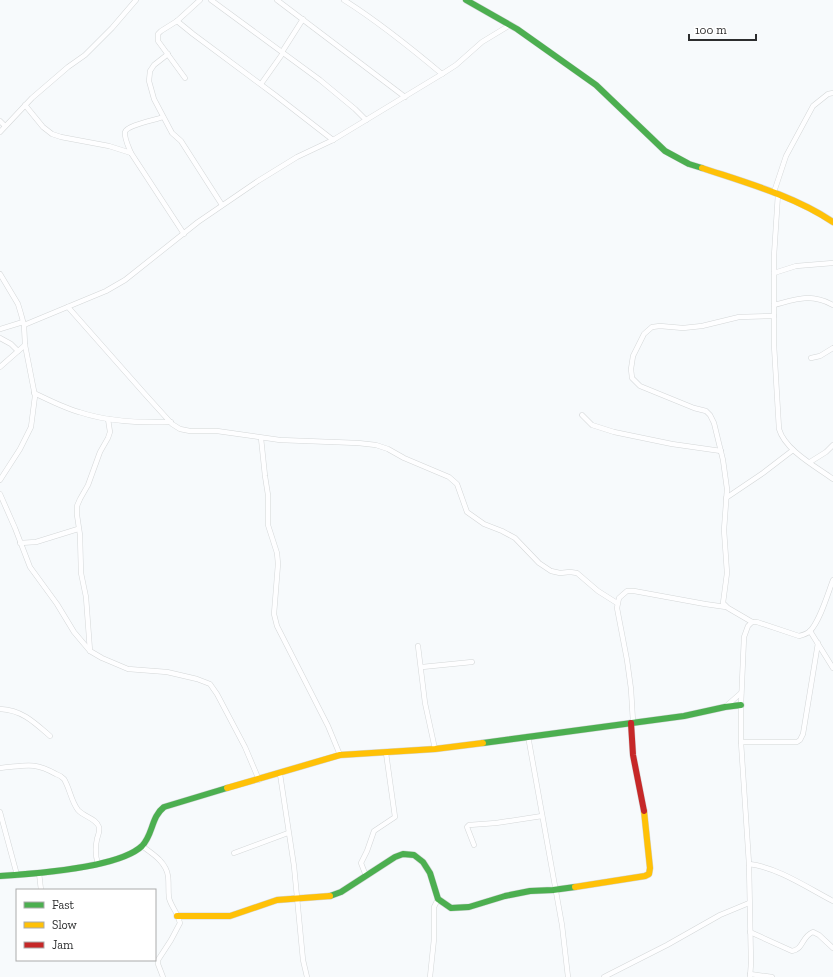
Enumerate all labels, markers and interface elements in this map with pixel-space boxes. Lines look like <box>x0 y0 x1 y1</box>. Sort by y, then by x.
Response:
scale bar <box>689 16 756 42</box>
text: 100 m <box>695 23 727 37</box>
legend <box>16 889 156 961</box>
text: Fast <box>52 898 75 912</box>
text: Slow <box>52 918 78 932</box>
text: Jam <box>52 938 74 952</box>

